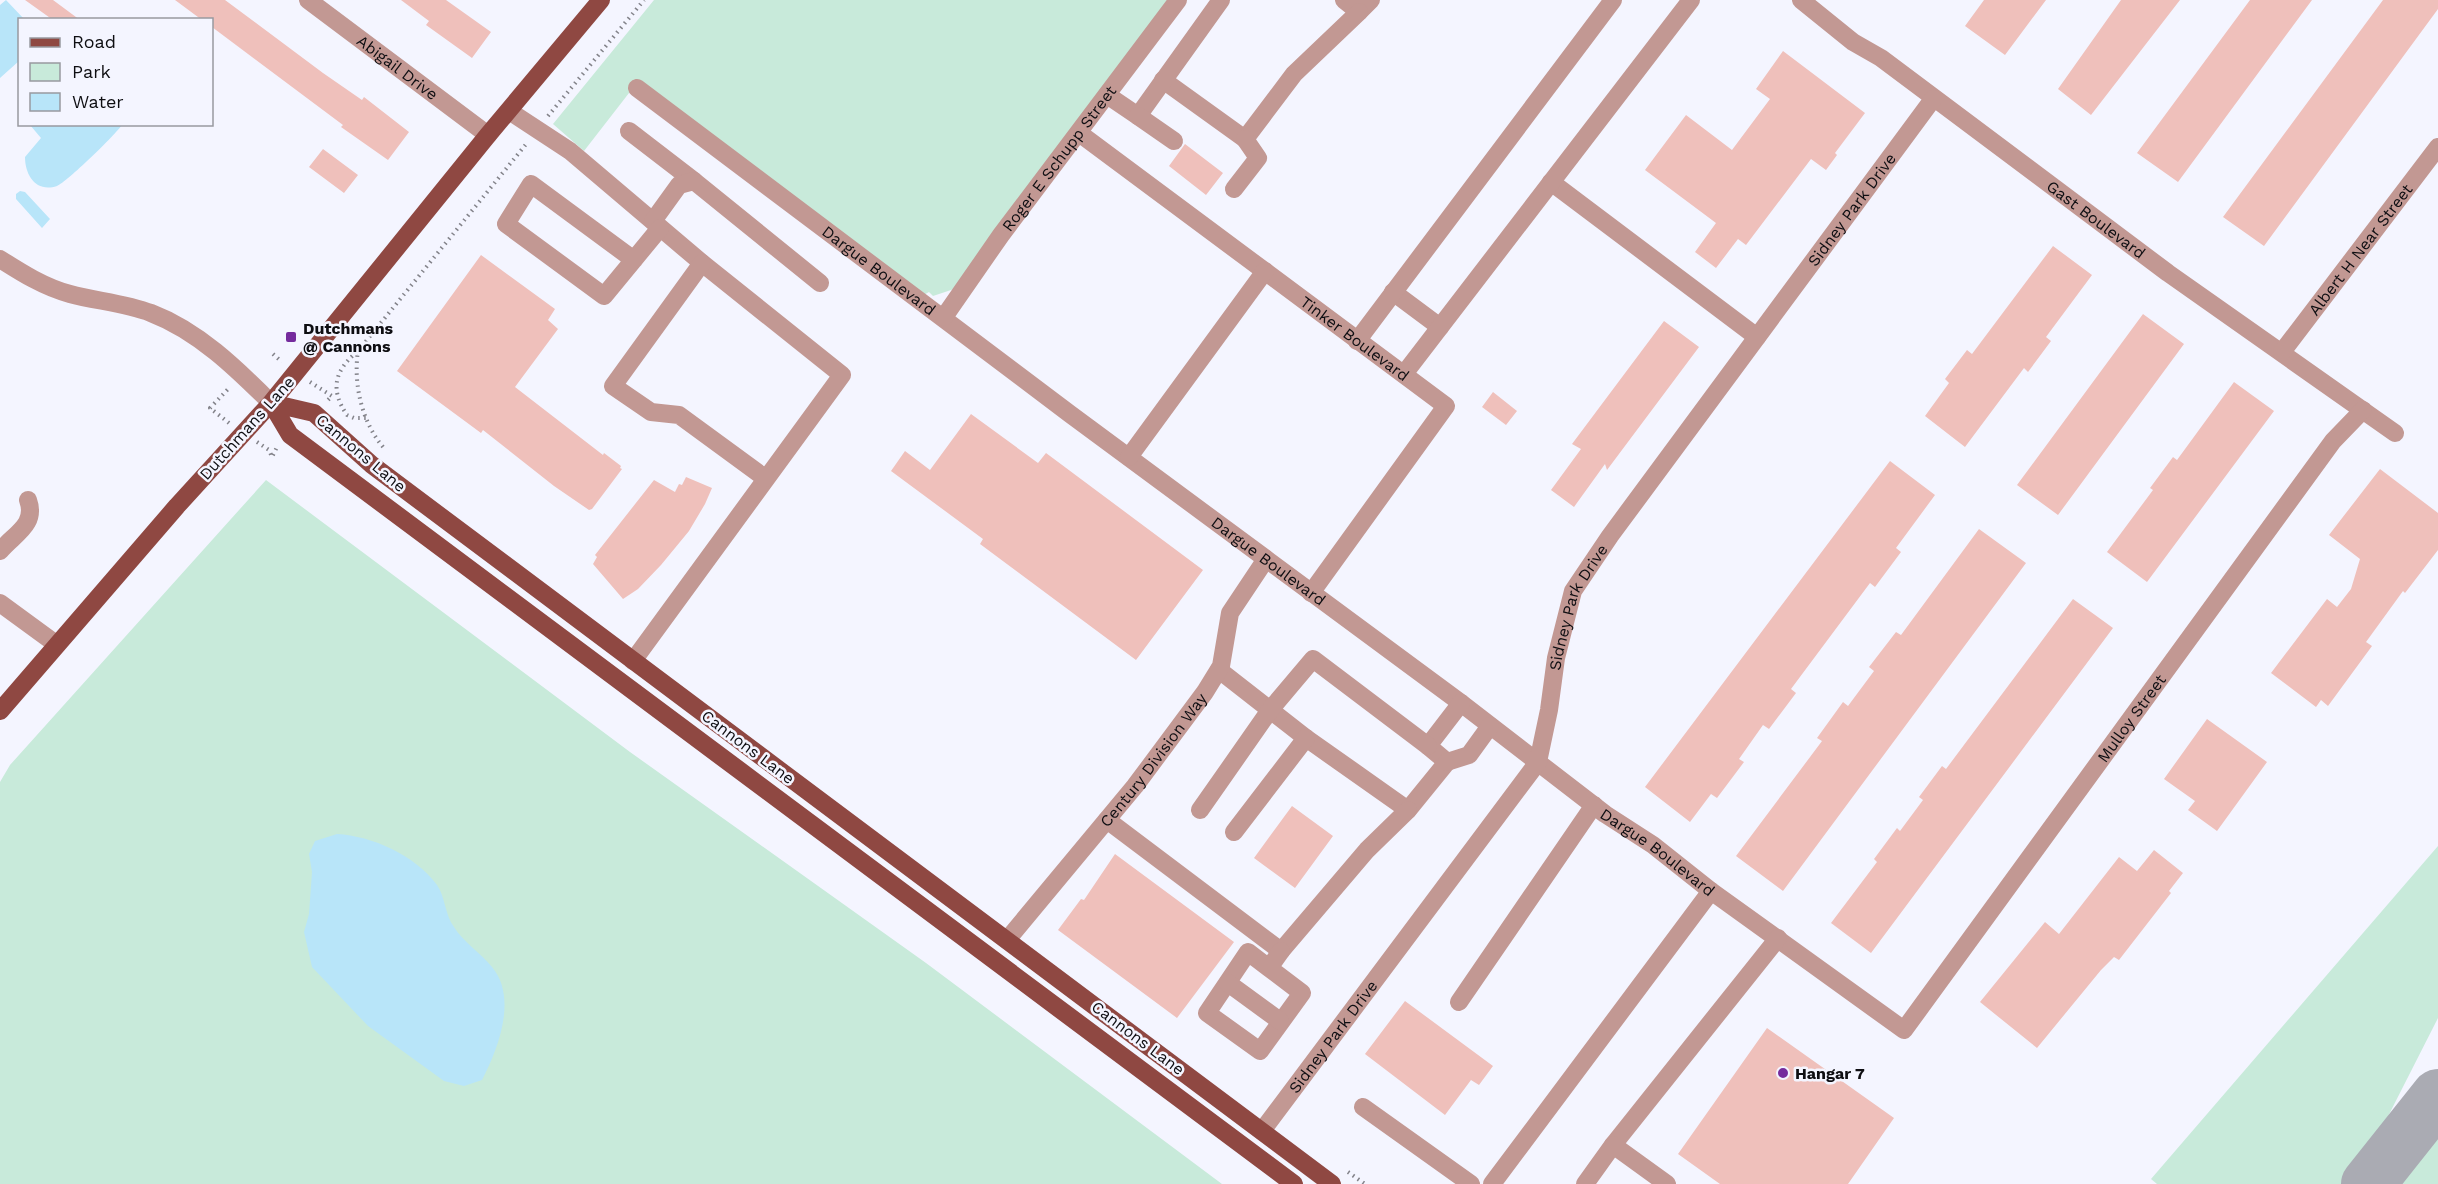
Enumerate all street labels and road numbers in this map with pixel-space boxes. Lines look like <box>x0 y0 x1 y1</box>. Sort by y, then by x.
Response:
street label: Abigail Drive <box>353 31 442 104</box>
street label: Roger E Schupp Street <box>998 81 1120 235</box>
street label: Sidney Park Drive <box>1803 149 1899 270</box>
street label: Gast Boulevard <box>2043 176 2149 262</box>
street label: Albert H Near Street <box>2304 180 2416 319</box>
street label: Dargue Boulevard <box>819 221 940 319</box>
street label: Tinker Boulevard <box>1297 292 1413 385</box>
street label: Dutchmans Lane <box>195 372 299 484</box>
street label: Cannons Lane <box>312 410 410 496</box>
street label: Dargue Boulevard <box>1208 512 1329 609</box>
street label: Sidney Park Drive <box>1545 541 1611 672</box>
street label: Mulloy Street <box>2093 670 2170 766</box>
street label: Century Division Way <box>1096 689 1211 831</box>
street label: Cannons Lane <box>698 706 798 788</box>
street label: Dargue Boulevard <box>1597 804 1719 900</box>
street label: Sidney Park Drive <box>1284 976 1381 1097</box>
street label: Cannons Lane <box>1088 997 1188 1079</box>

